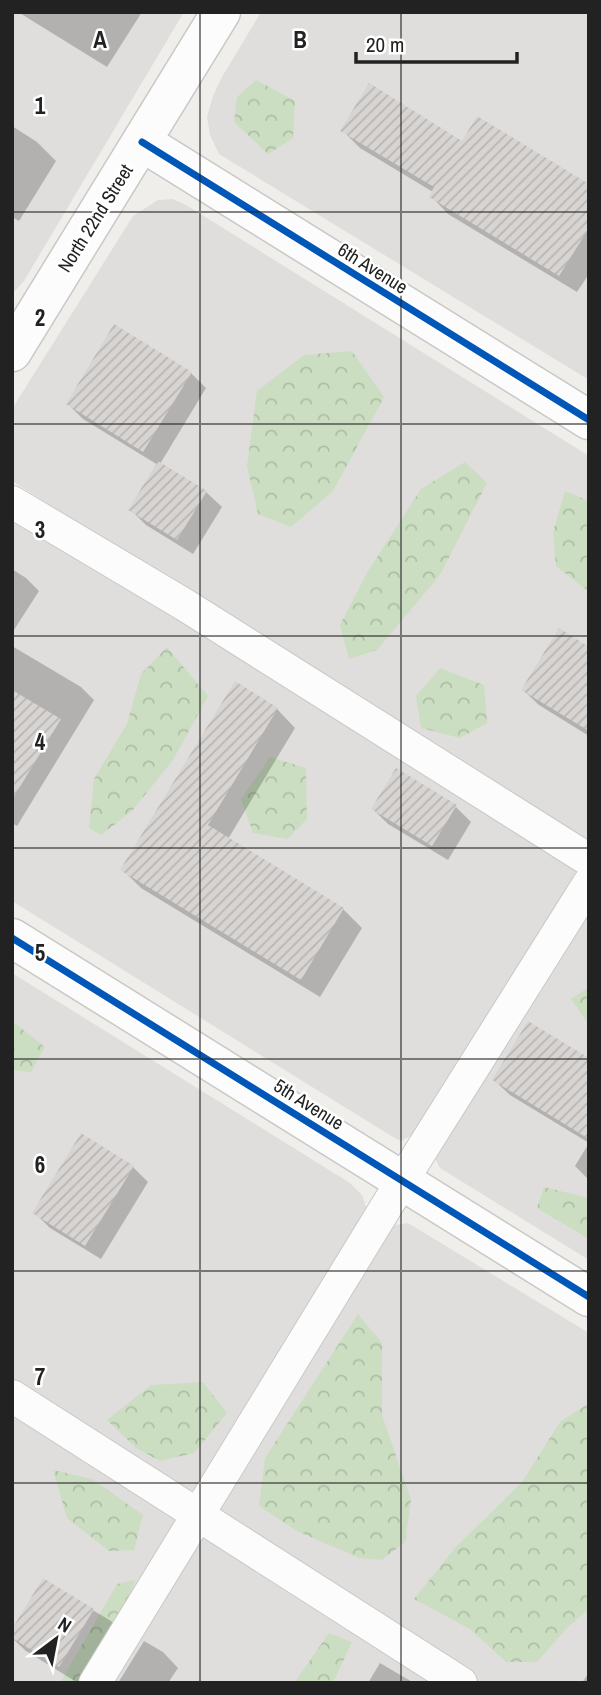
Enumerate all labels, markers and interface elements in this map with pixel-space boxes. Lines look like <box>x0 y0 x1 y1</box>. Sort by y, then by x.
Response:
scale bar <box>356 21 517 65</box>
text: A <box>93 24 107 55</box>
text: B <box>293 24 307 55</box>
text: 20 m <box>366 30 404 59</box>
text: 1 <box>35 90 46 121</box>
street label: North 22nd Street <box>51 158 139 277</box>
street label: 6th Avenue <box>333 236 413 300</box>
text: 2 <box>35 302 45 333</box>
text: 3 <box>35 514 45 545</box>
text: 4 <box>35 726 46 757</box>
text: 5 <box>35 937 45 968</box>
street label: 5th Avenue <box>269 1072 349 1136</box>
text: 6 <box>35 1149 45 1180</box>
text: 7 <box>35 1361 45 1392</box>
north arrow <box>21 1604 91 1674</box>
text: N <box>53 1611 77 1639</box>

